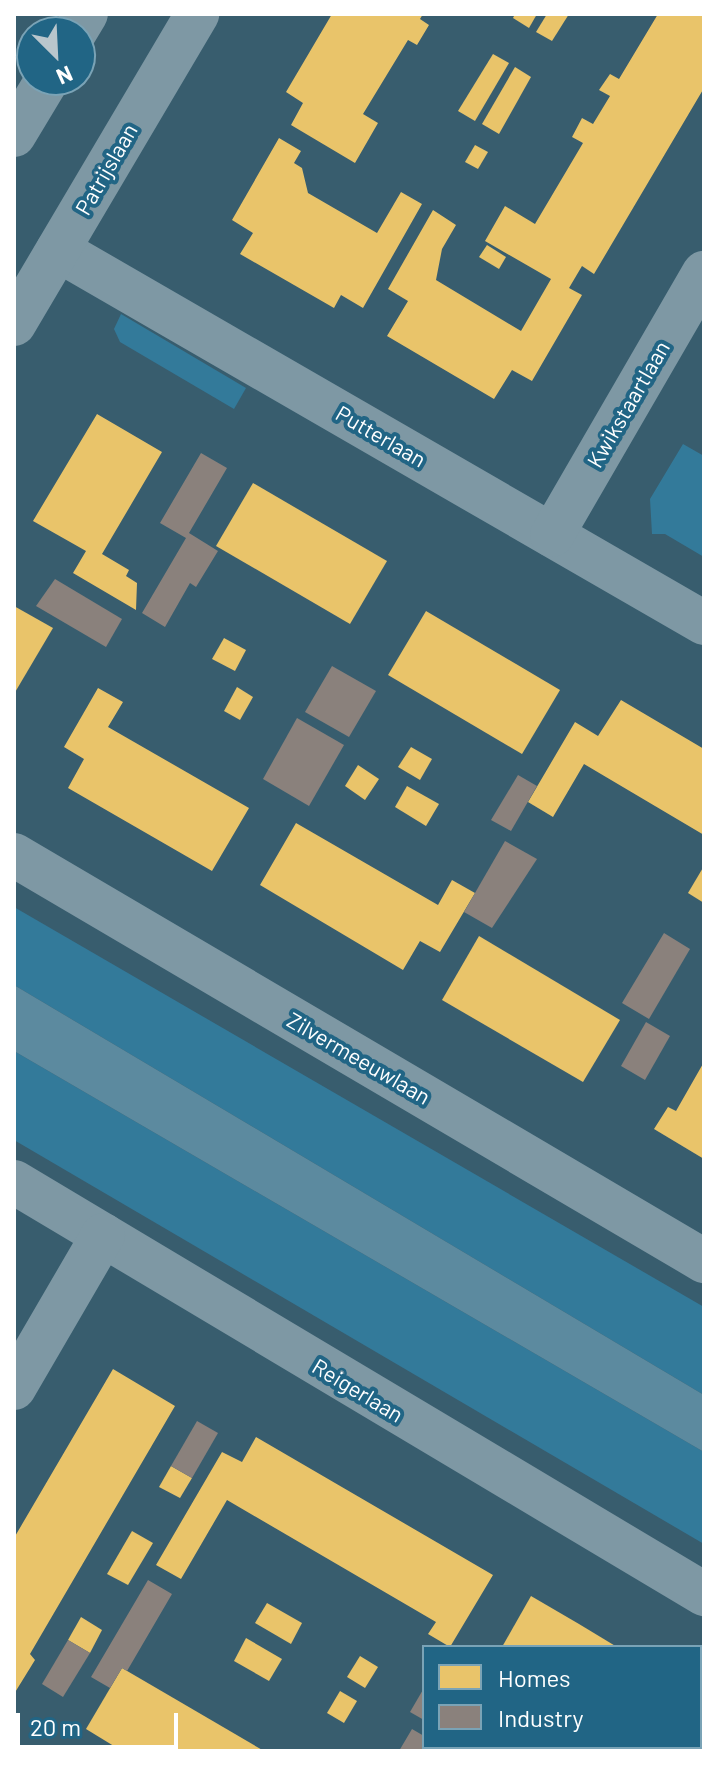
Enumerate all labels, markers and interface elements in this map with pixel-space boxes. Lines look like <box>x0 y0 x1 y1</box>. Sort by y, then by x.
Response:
north arrow <box>16 16 96 96</box>
text: N <box>53 61 77 91</box>
street label: Patrijslaan <box>69 119 143 219</box>
street label: Kwikstaartlaan <box>581 336 675 472</box>
street label: Putterlaan <box>331 400 431 472</box>
street label: Zilvermeeuwlaan <box>283 1006 435 1110</box>
street label: Reigerlaan <box>308 1353 408 1427</box>
legend <box>422 1645 702 1749</box>
text: Homes <box>498 1663 571 1692</box>
scale bar <box>20 1697 182 1747</box>
text: Industry <box>498 1703 584 1732</box>
text: 20 m <box>30 1712 81 1741</box>

